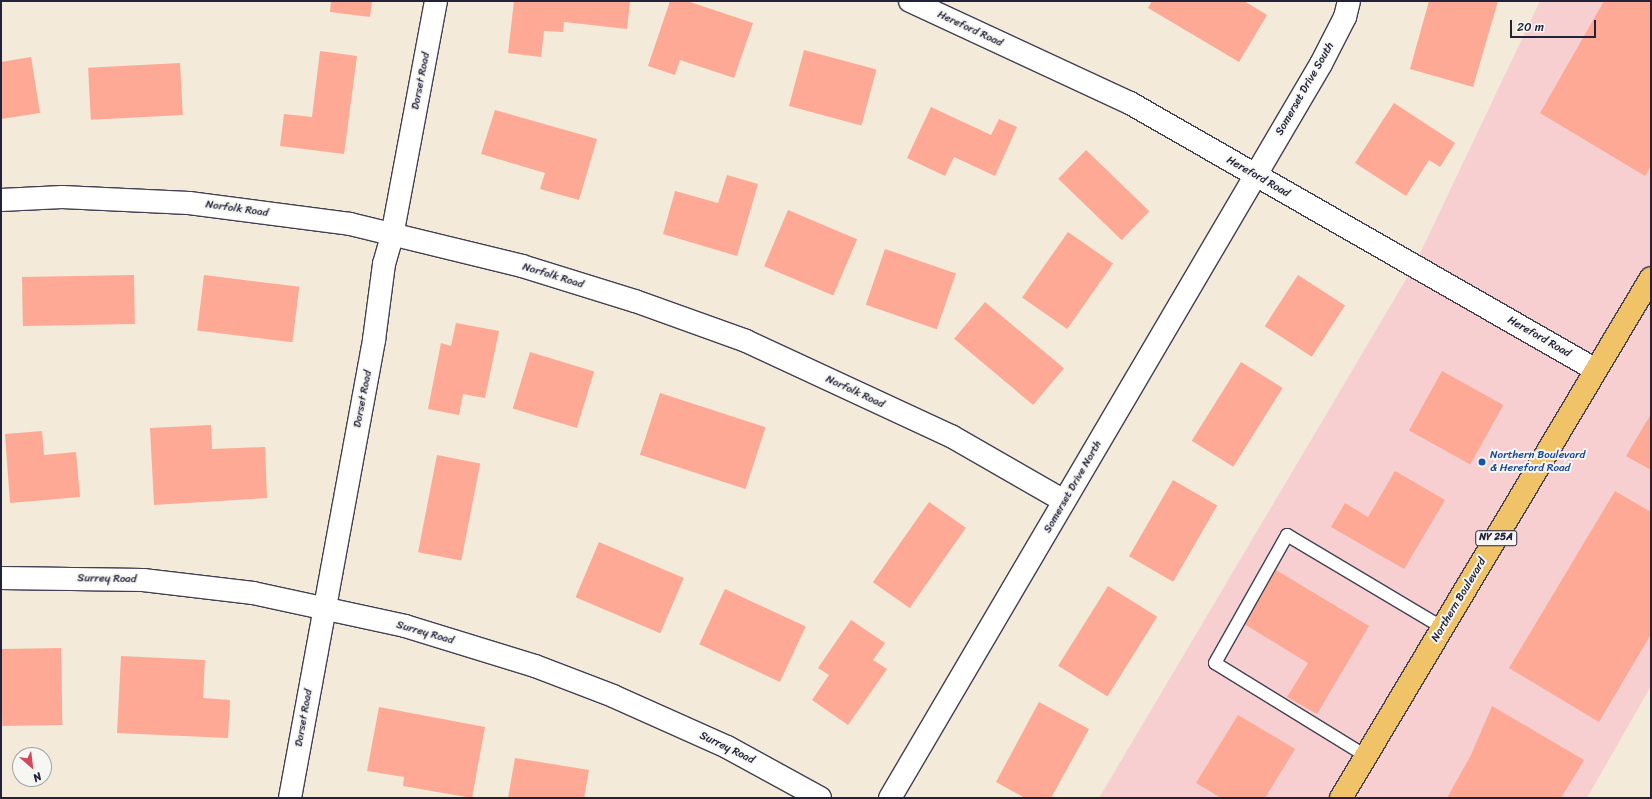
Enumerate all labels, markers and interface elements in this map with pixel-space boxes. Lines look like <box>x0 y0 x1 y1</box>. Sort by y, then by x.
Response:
street label: Hereford Road <box>935 8 1005 50</box>
scale bar <box>1512 12 1598 38</box>
text: 20 m <box>1517 16 1544 38</box>
street label: Somerset Drive South <box>1273 40 1337 138</box>
street label: Dorset Road <box>409 51 433 111</box>
street label: Hereford Road <box>1224 154 1292 200</box>
street label: Norfolk Road <box>205 198 269 220</box>
street label: Norfolk Road <box>521 260 585 292</box>
street label: Hereford Road <box>1505 314 1573 360</box>
street label: Dorset Road <box>351 369 375 429</box>
street label: Norfolk Road <box>823 373 887 411</box>
street label: Somerset Drive North <box>1041 438 1105 536</box>
place label: Northern Boulevard & Hereford Road <box>1490 449 1585 475</box>
marker: Northern Boulevard & Hereford Road <box>1477 457 1487 467</box>
road number: NY 25A <box>1475 530 1517 546</box>
street label: Northern Boulevard <box>1429 556 1489 644</box>
street label: Surrey Road <box>77 572 137 586</box>
street label: Surrey Road <box>395 618 455 648</box>
street label: Dorset Road <box>292 688 316 748</box>
street label: Surrey Road <box>697 729 757 767</box>
north arrow <box>12 747 52 787</box>
text: N <box>30 767 45 787</box>

